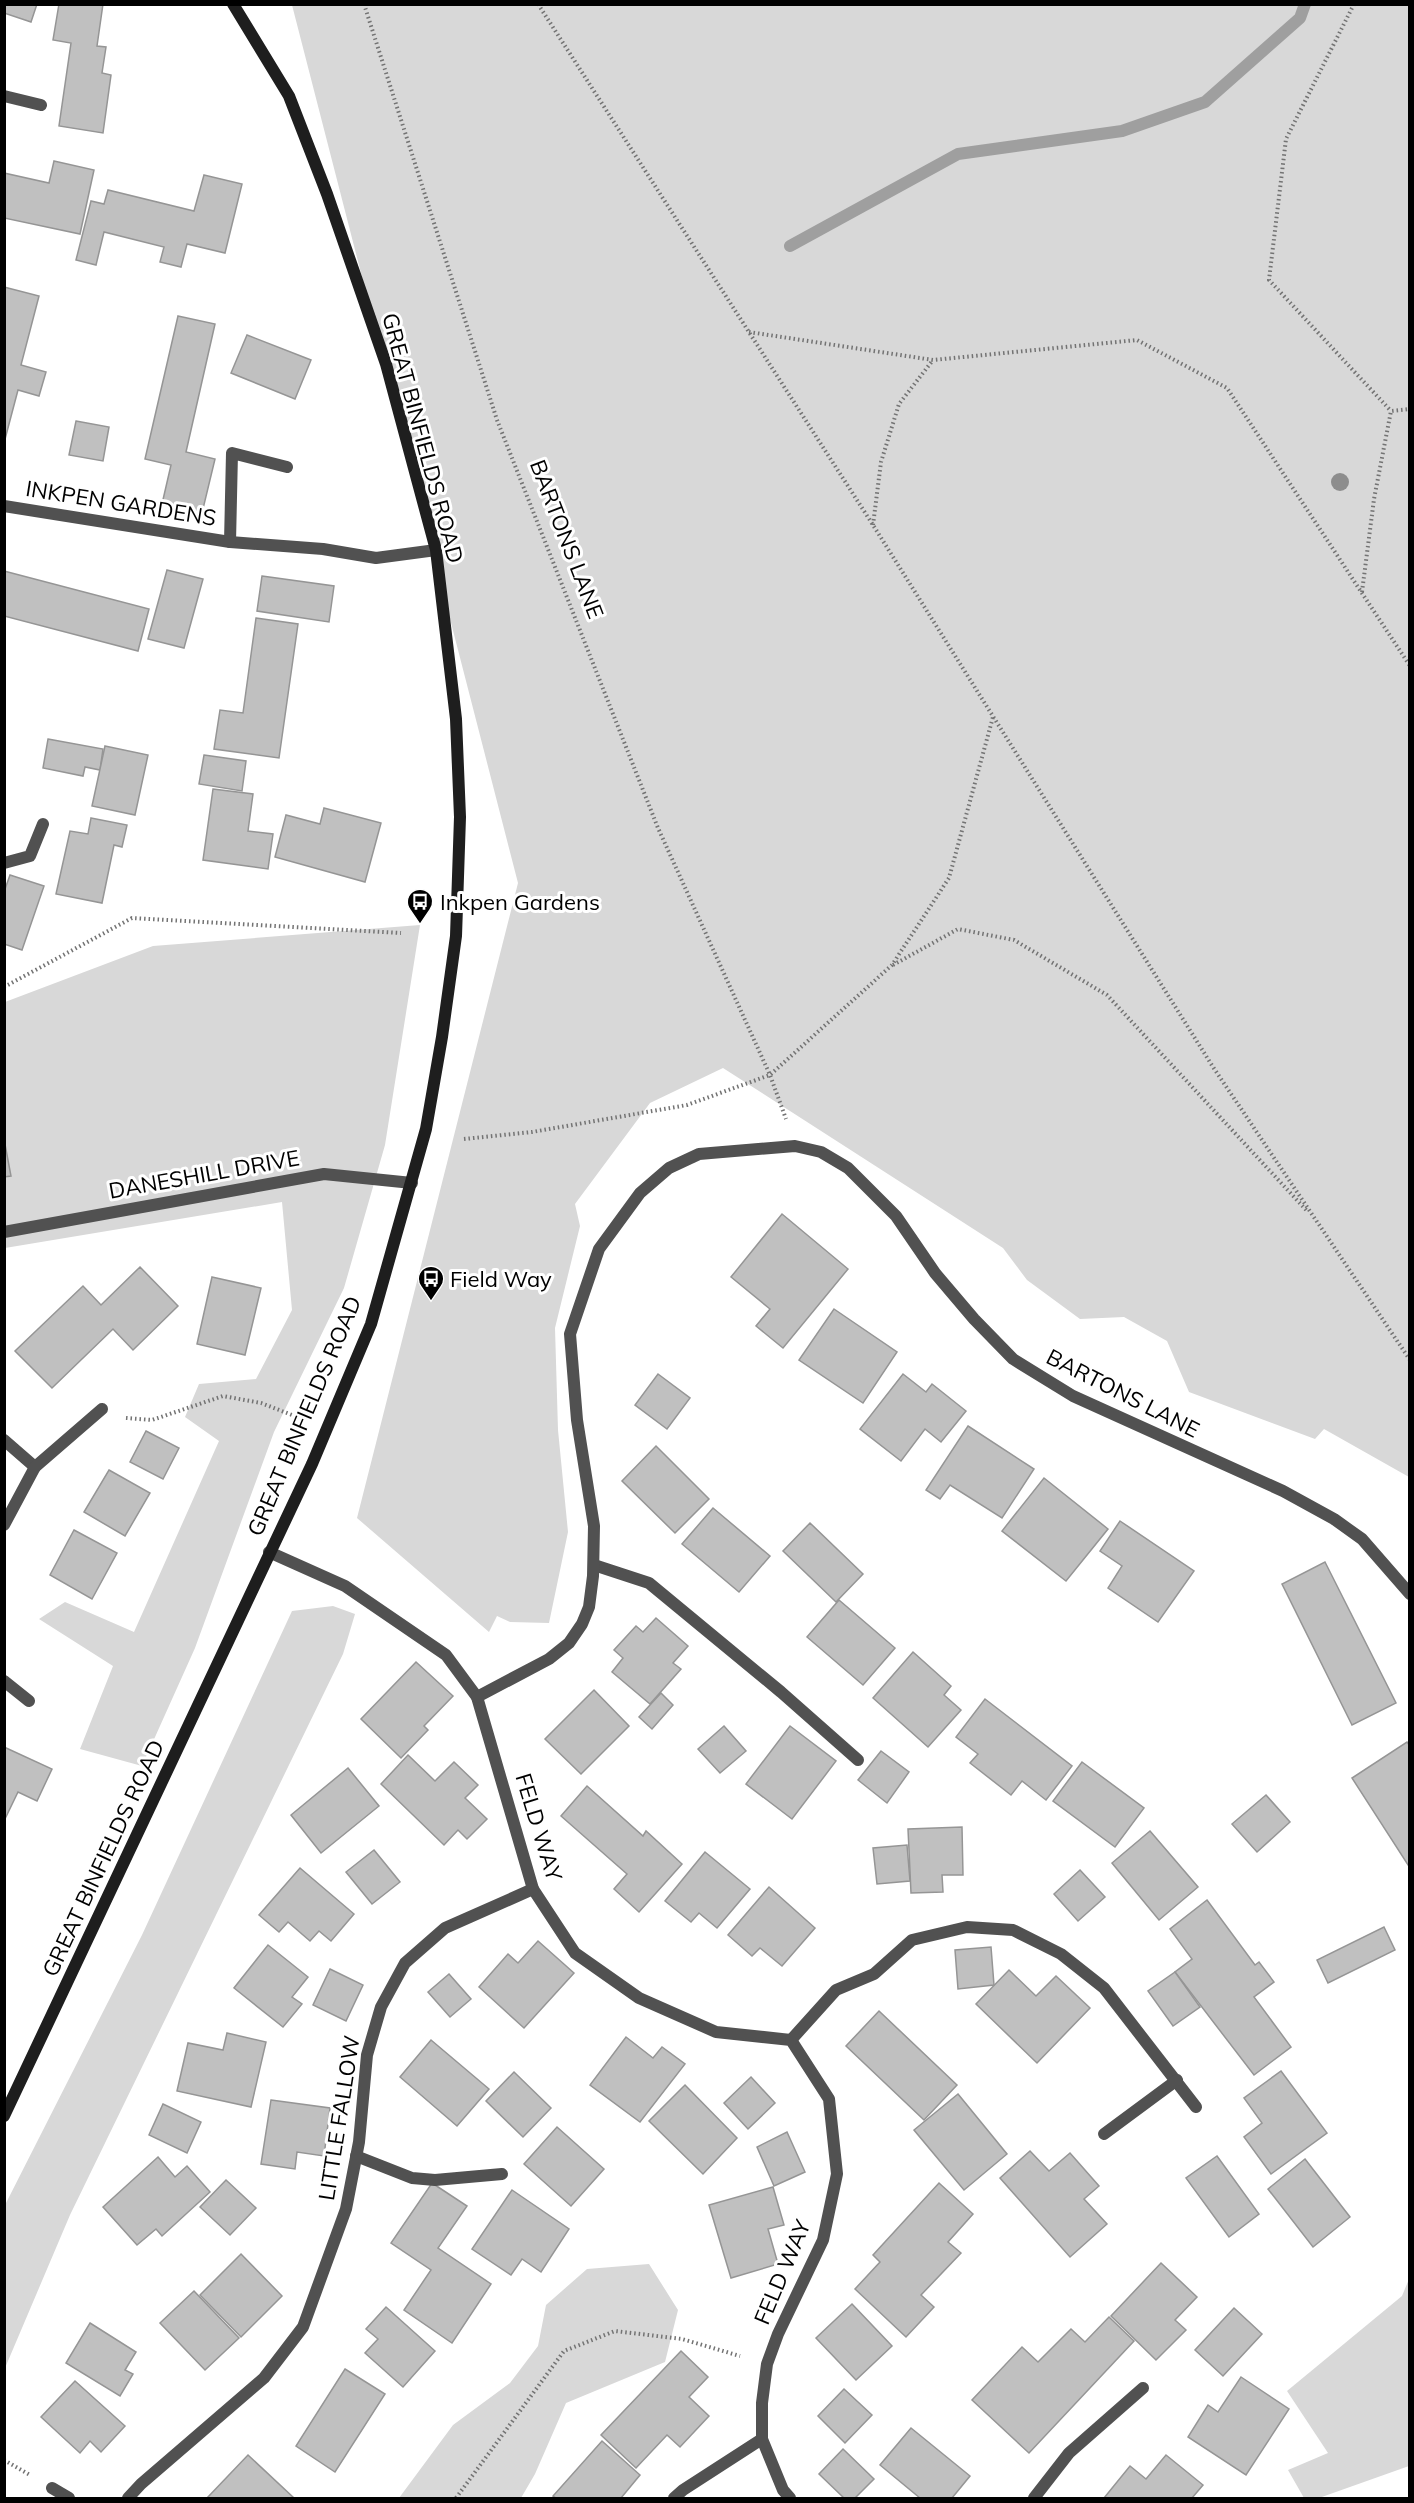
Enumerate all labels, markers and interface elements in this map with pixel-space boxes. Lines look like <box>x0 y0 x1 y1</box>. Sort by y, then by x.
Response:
street label: GREAT BINFIELDS ROAD <box>376 310 470 566</box>
street label: BARTONS LANE <box>524 456 610 622</box>
street label: INKPEN GARDENS <box>24 474 218 532</box>
bus stop icon: Inkpen Gardens <box>405 887 435 925</box>
place label: Inkpen Gardens <box>440 888 600 916</box>
street label: DANESHILL DRIVE <box>106 1143 302 1205</box>
bus stop icon: Field Way <box>416 1264 446 1302</box>
place label: Field Way <box>450 1265 552 1293</box>
street label: GREAT BINFIELDS ROAD <box>241 1292 367 1540</box>
street label: BARTONS LANE <box>1042 1342 1204 1444</box>
street label: GREAT BINFIELDS ROAD <box>36 1735 170 1981</box>
street label: FELD WAY <box>509 1770 569 1885</box>
street label: LITTLE FALLOW <box>312 2033 366 2203</box>
street label: FELD WAY <box>747 2215 817 2328</box>

